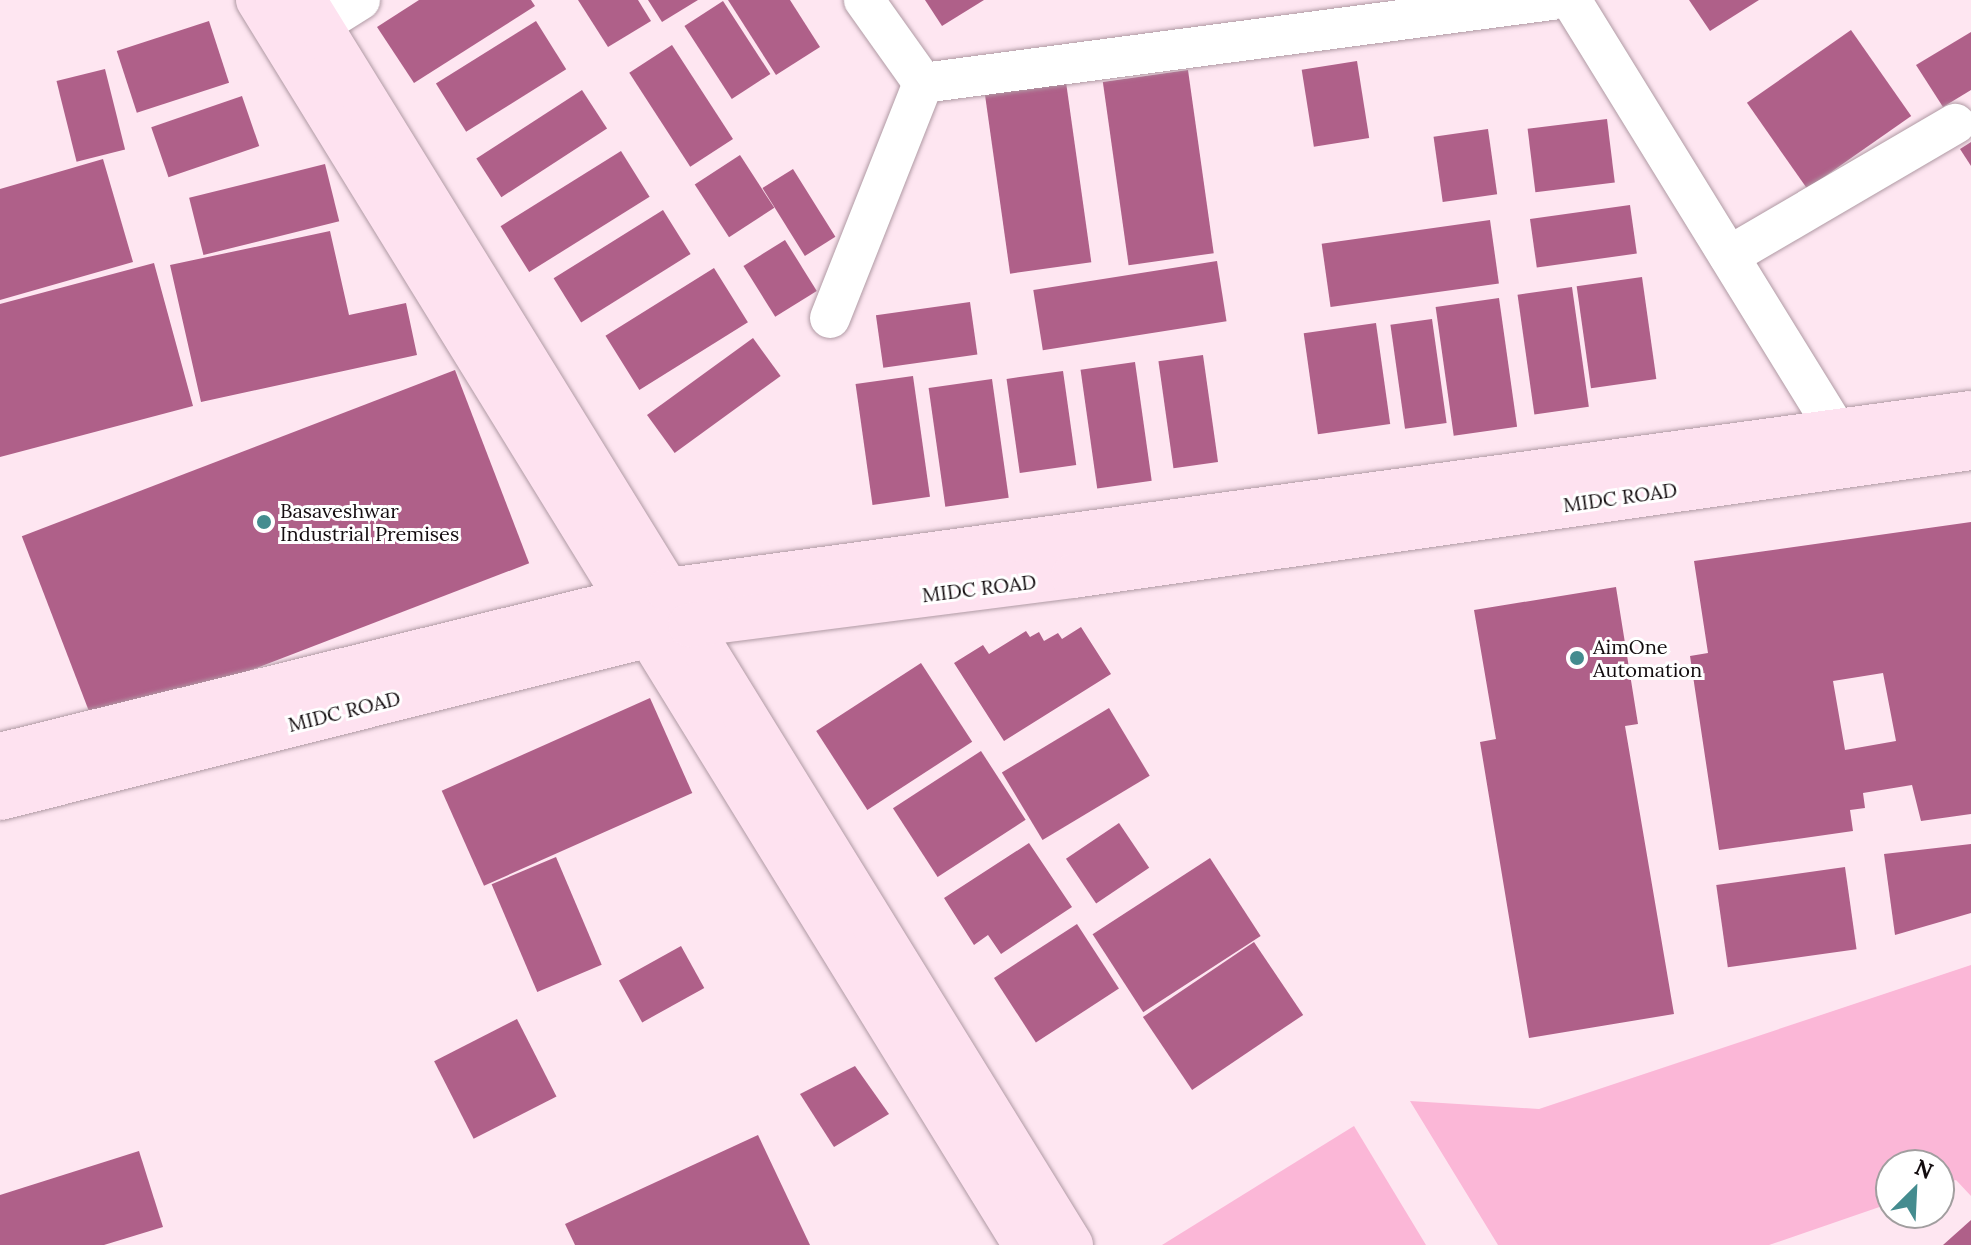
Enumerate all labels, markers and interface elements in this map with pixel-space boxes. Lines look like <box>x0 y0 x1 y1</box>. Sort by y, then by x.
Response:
street label: MIDC ROAD <box>1561 477 1679 517</box>
place label: Basaveshwar Industrial Premises <box>280 498 459 545</box>
marker: Basaveshwar Industrial Premises <box>255 513 273 531</box>
street label: MIDC ROAD <box>921 569 1037 607</box>
place label: AimOne Automation <box>1593 634 1702 681</box>
marker: AimOne Automation <box>1568 649 1586 667</box>
street label: MIDC ROAD <box>285 685 403 737</box>
north arrow <box>1875 1149 1955 1229</box>
text: N <box>1910 1153 1937 1185</box>

